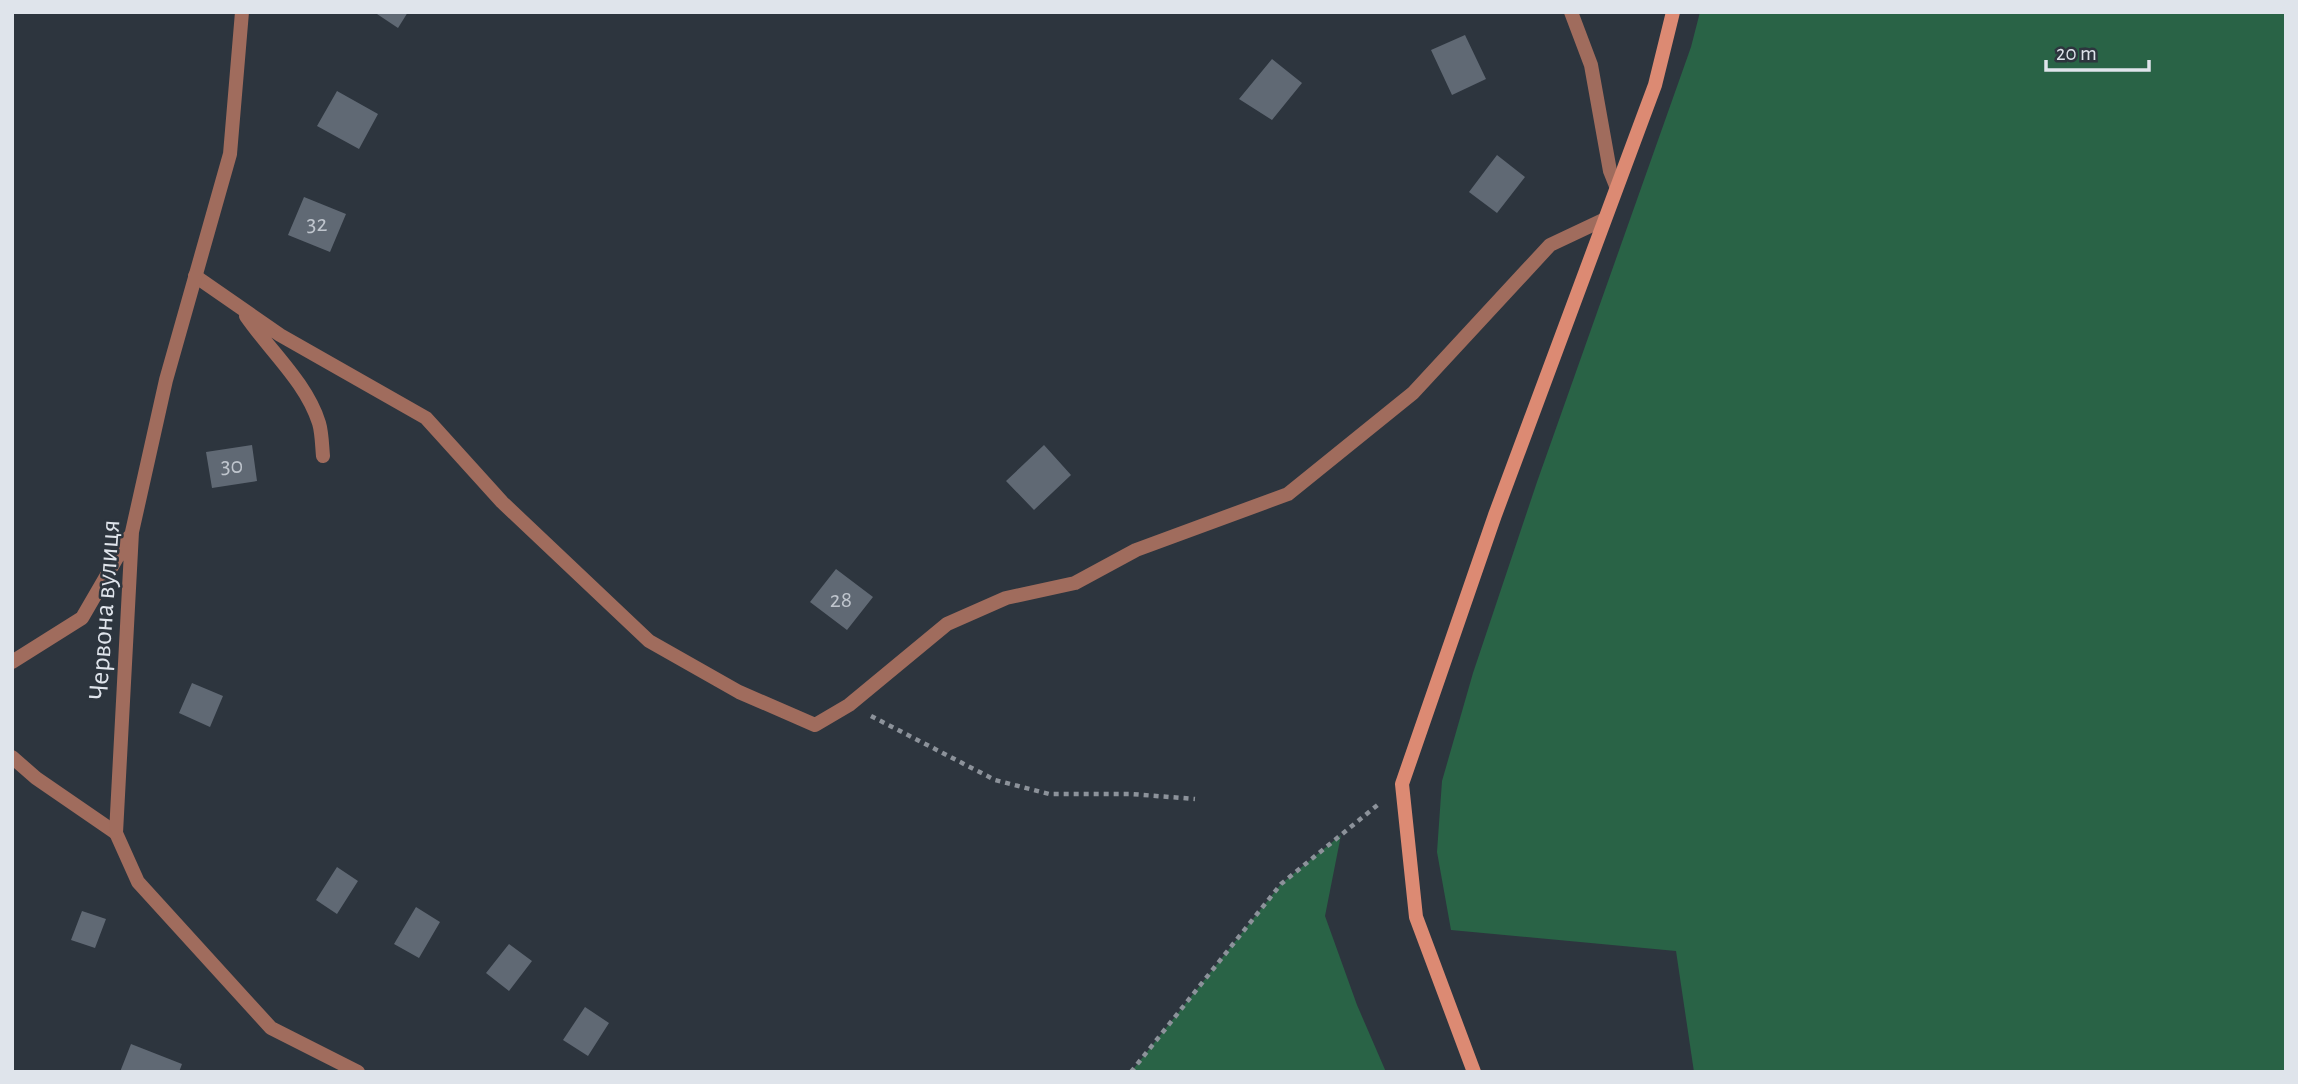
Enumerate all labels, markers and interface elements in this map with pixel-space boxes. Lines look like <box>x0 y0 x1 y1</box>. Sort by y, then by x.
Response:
scale bar <box>2046 28 2149 72</box>
text: 20 m <box>2056 43 2097 64</box>
house number: 32 <box>307 212 327 236</box>
house number: 30 <box>221 454 243 478</box>
street label: Червона вулиця <box>85 519 125 701</box>
house number: 28 <box>830 588 852 612</box>

